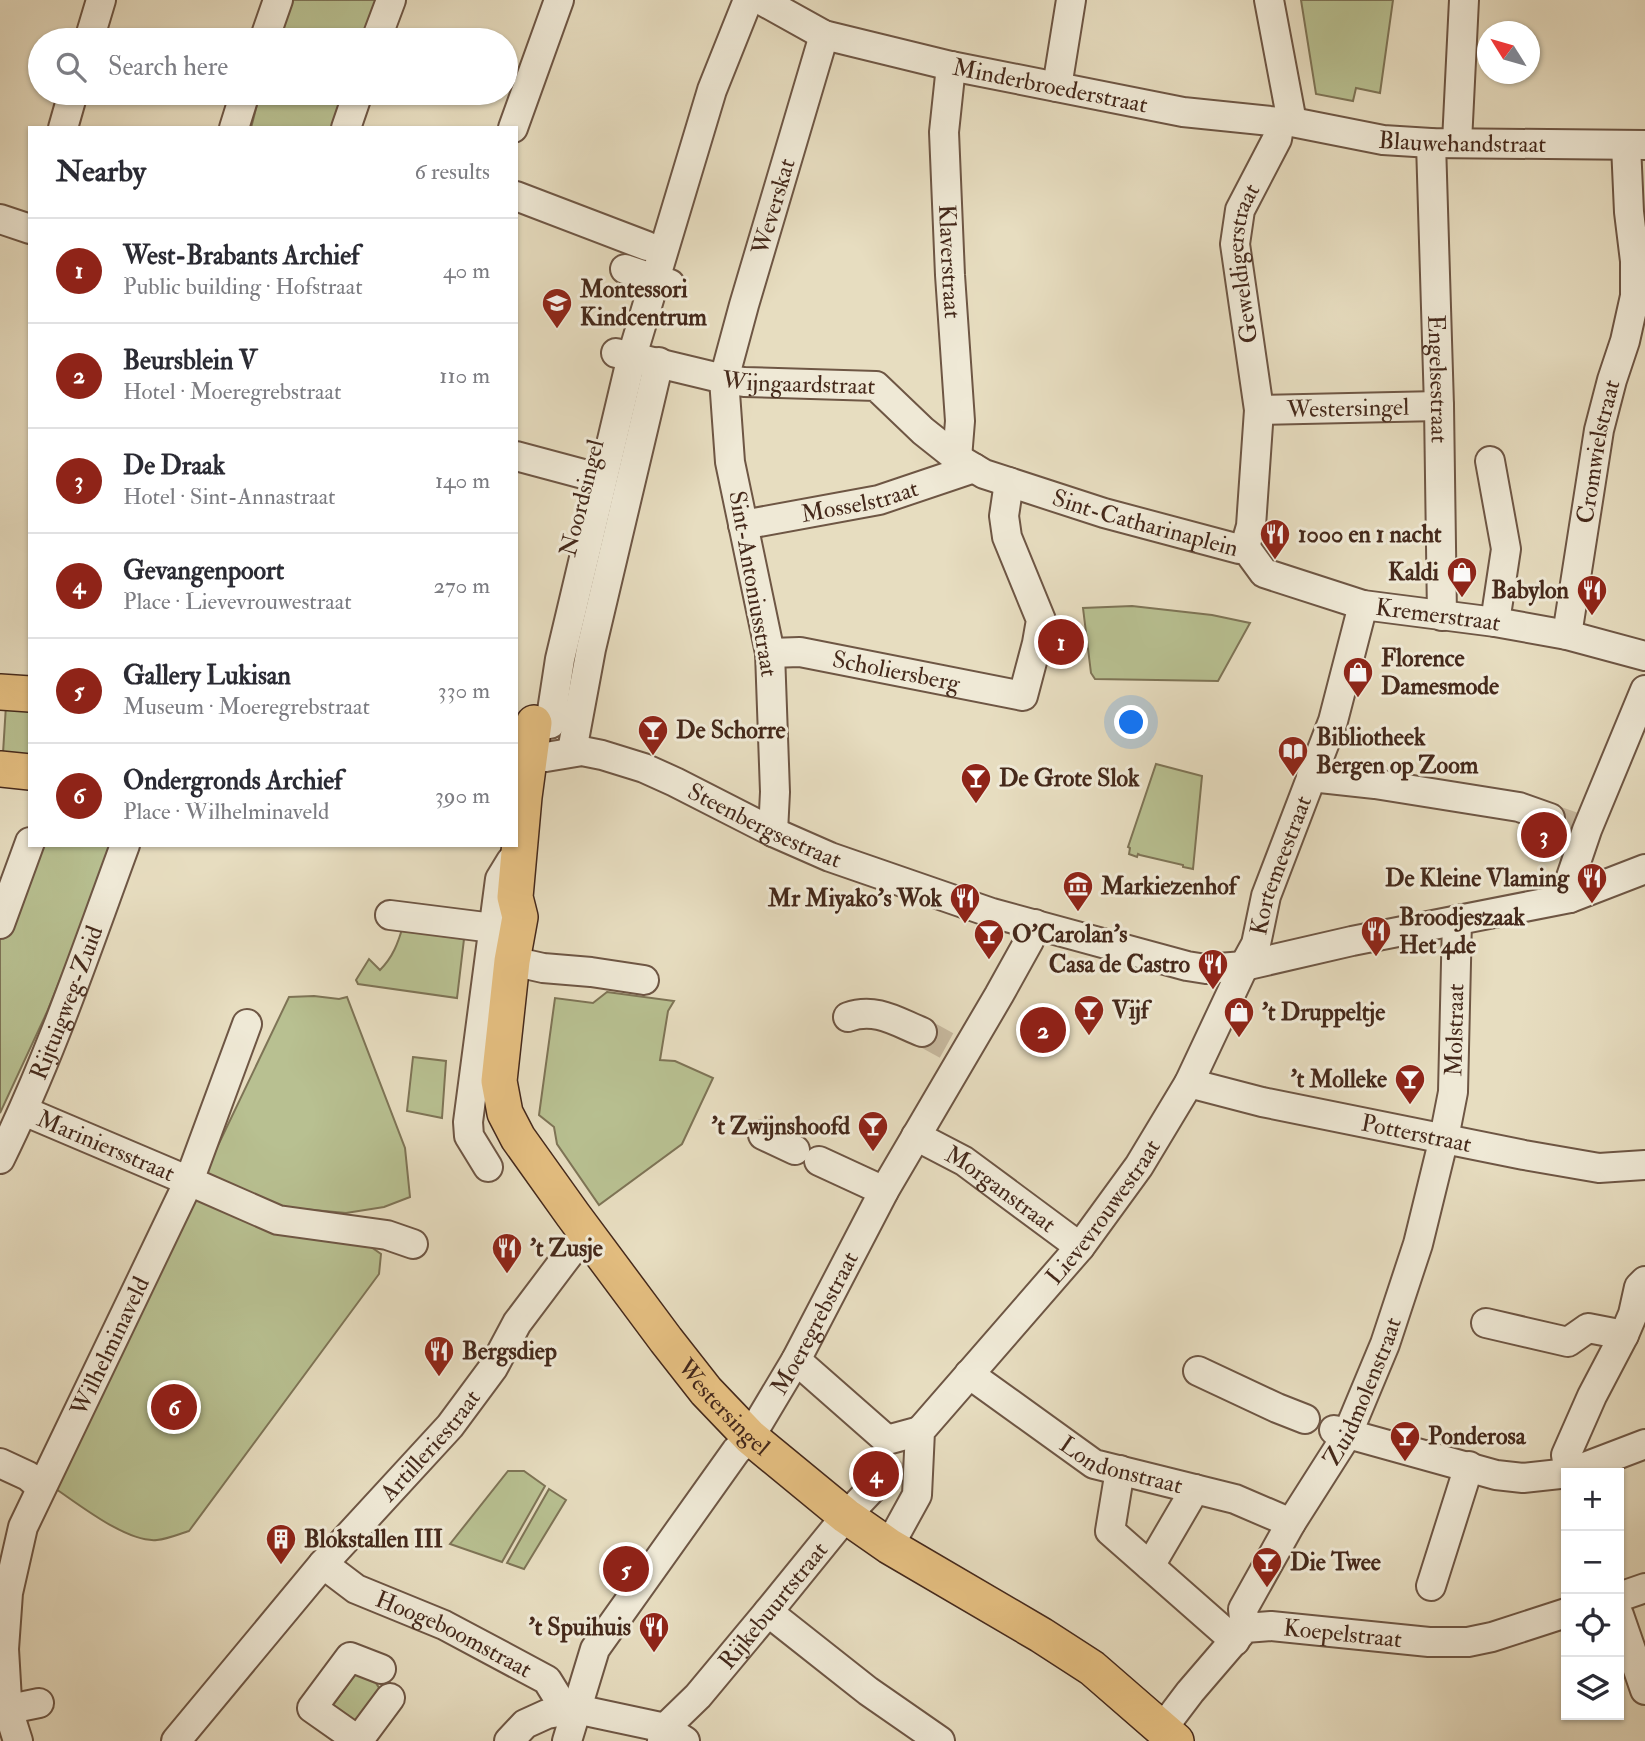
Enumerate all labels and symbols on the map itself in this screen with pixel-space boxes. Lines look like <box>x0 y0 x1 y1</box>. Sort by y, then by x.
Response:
north arrow <box>1477 21 1540 84</box>
street label: Minderbroederstraat <box>950 51 1151 120</box>
street label: Blauwehandstraat <box>1378 124 1547 160</box>
street label: Weverskat <box>744 155 802 259</box>
street label: Geweldigerstraat <box>1220 178 1267 345</box>
street label: Klaverstraat <box>932 204 968 320</box>
place label: Montessori Kindcentrum <box>579 274 707 333</box>
school or university icon: Montessori Kindcentrum <box>540 286 574 330</box>
street label: Engelsestraat <box>1421 314 1455 444</box>
street label: Wijngaardstraat <box>719 363 876 401</box>
street label: Cromwielstraat <box>1569 376 1627 526</box>
street label: Westersingel <box>1286 391 1409 425</box>
street label: Noordsingel <box>552 436 612 560</box>
street label: Mosselstraat <box>798 472 923 530</box>
street label: Sint-Catharinaplein <box>1048 482 1242 564</box>
street label: Sint-Antoniusstraat <box>721 489 785 680</box>
restaurant icon: 1000 en 1 nacht <box>1258 517 1292 561</box>
place label: 1000 en 1 nacht <box>1298 519 1442 550</box>
shop icon: Kaldi <box>1445 555 1479 599</box>
place label: Kaldi <box>1388 557 1440 588</box>
restaurant icon: Babylon <box>1575 573 1609 617</box>
place label: Babylon <box>1491 575 1570 606</box>
street label: Kremerstraat <box>1374 591 1503 638</box>
pin: 1 <box>1038 616 1084 668</box>
street label: Scholiersberg <box>830 643 964 699</box>
place label: Florence Damesmode <box>1381 643 1499 702</box>
shop icon: Florence Damesmode <box>1341 655 1375 699</box>
your location <box>1114 705 1148 739</box>
bar icon: De Schorre <box>636 713 670 757</box>
place label: De Schorre <box>676 715 786 746</box>
place label: Bibliotheek Bergen op Zoom <box>1316 722 1479 781</box>
library icon: Bibliotheek Bergen op Zoom <box>1276 734 1310 778</box>
bar icon: De Grote Slok <box>959 761 993 805</box>
place label: De Grote Slok <box>999 763 1140 794</box>
street label: Steenbergsestraat <box>683 776 846 875</box>
street label: Kortemeestraat <box>1243 791 1319 938</box>
pin: 3 <box>1521 809 1567 861</box>
restaurant icon: De Kleine Vlaming <box>1575 861 1609 905</box>
place label: De Kleine Vlaming <box>1385 863 1570 894</box>
museum icon: Markiezenhof <box>1061 869 1095 913</box>
place label: Markiezenhof <box>1100 871 1241 902</box>
restaurant icon: Mr Miyako's Wok <box>948 881 982 925</box>
place label: Mr Miyako's Wok <box>767 883 943 914</box>
place label: Broodjeszaak Het 4de <box>1399 902 1526 961</box>
restaurant icon: Broodjeszaak Het 4de <box>1359 914 1393 958</box>
bar icon: O'Carolan's <box>972 917 1006 961</box>
place label: O'Carolan's <box>1012 919 1128 950</box>
street label: Rijtuigweg-Zuid <box>23 921 110 1084</box>
restaurant icon: Casa de Castro <box>1196 947 1230 991</box>
place label: Casa de Castro <box>1049 949 1190 980</box>
street label: Molstraat <box>1438 983 1471 1077</box>
bar icon: Vijf <box>1072 993 1106 1037</box>
place label: Vijf <box>1111 995 1153 1026</box>
shop icon: 't Druppeltje <box>1222 995 1256 1039</box>
place label: 't Druppeltje <box>1262 997 1385 1028</box>
pin: 2 <box>1020 1004 1066 1056</box>
bar icon: 't Molleke <box>1393 1062 1427 1106</box>
place label: 't Molleke <box>1291 1064 1387 1095</box>
street label: Mariniersstraat <box>32 1103 180 1189</box>
street label: Potterstraat <box>1358 1107 1475 1160</box>
bar icon: 't Zwijnshoofd <box>856 1109 890 1153</box>
place label: 't Zwijnshoofd <box>711 1111 850 1142</box>
street label: Lievevrouwestraat <box>1039 1133 1167 1291</box>
street label: Morganstraat <box>940 1138 1062 1240</box>
restaurant icon: 't Zusje <box>490 1231 524 1275</box>
place label: 't Zusje <box>530 1233 603 1264</box>
street label: Moeregrebstraat <box>763 1246 865 1400</box>
street label: Wilhelminaveld <box>63 1271 156 1422</box>
street label: Zuidmolenstraat <box>1316 1313 1408 1472</box>
restaurant icon: Bergsdiep <box>422 1334 456 1378</box>
place label: Bergsdiep <box>462 1336 557 1367</box>
street label: Westersingel <box>670 1351 776 1463</box>
pin: 6 <box>151 1381 197 1433</box>
street label: Artilleriestraat <box>372 1383 487 1508</box>
bar icon: Ponderosa <box>1388 1419 1422 1463</box>
place label: Ponderosa <box>1428 1421 1527 1452</box>
street label: Londonstraat <box>1053 1429 1186 1501</box>
pin: 4 <box>853 1448 899 1500</box>
building icon: Blokstallen III <box>264 1522 298 1566</box>
place label: Blokstallen III <box>304 1524 443 1555</box>
street label: Rijkebuurtstraat <box>712 1535 835 1675</box>
pin: 5 <box>603 1543 649 1595</box>
bar icon: Die Twee <box>1250 1545 1284 1589</box>
place label: Die Twee <box>1290 1547 1381 1578</box>
street label: Hoogeboomstraat <box>371 1583 538 1685</box>
restaurant icon: 't Spuihuis <box>637 1610 671 1654</box>
place label: 't Spuihuis <box>529 1612 631 1643</box>
street label: Koepelstraat <box>1282 1612 1404 1655</box>

